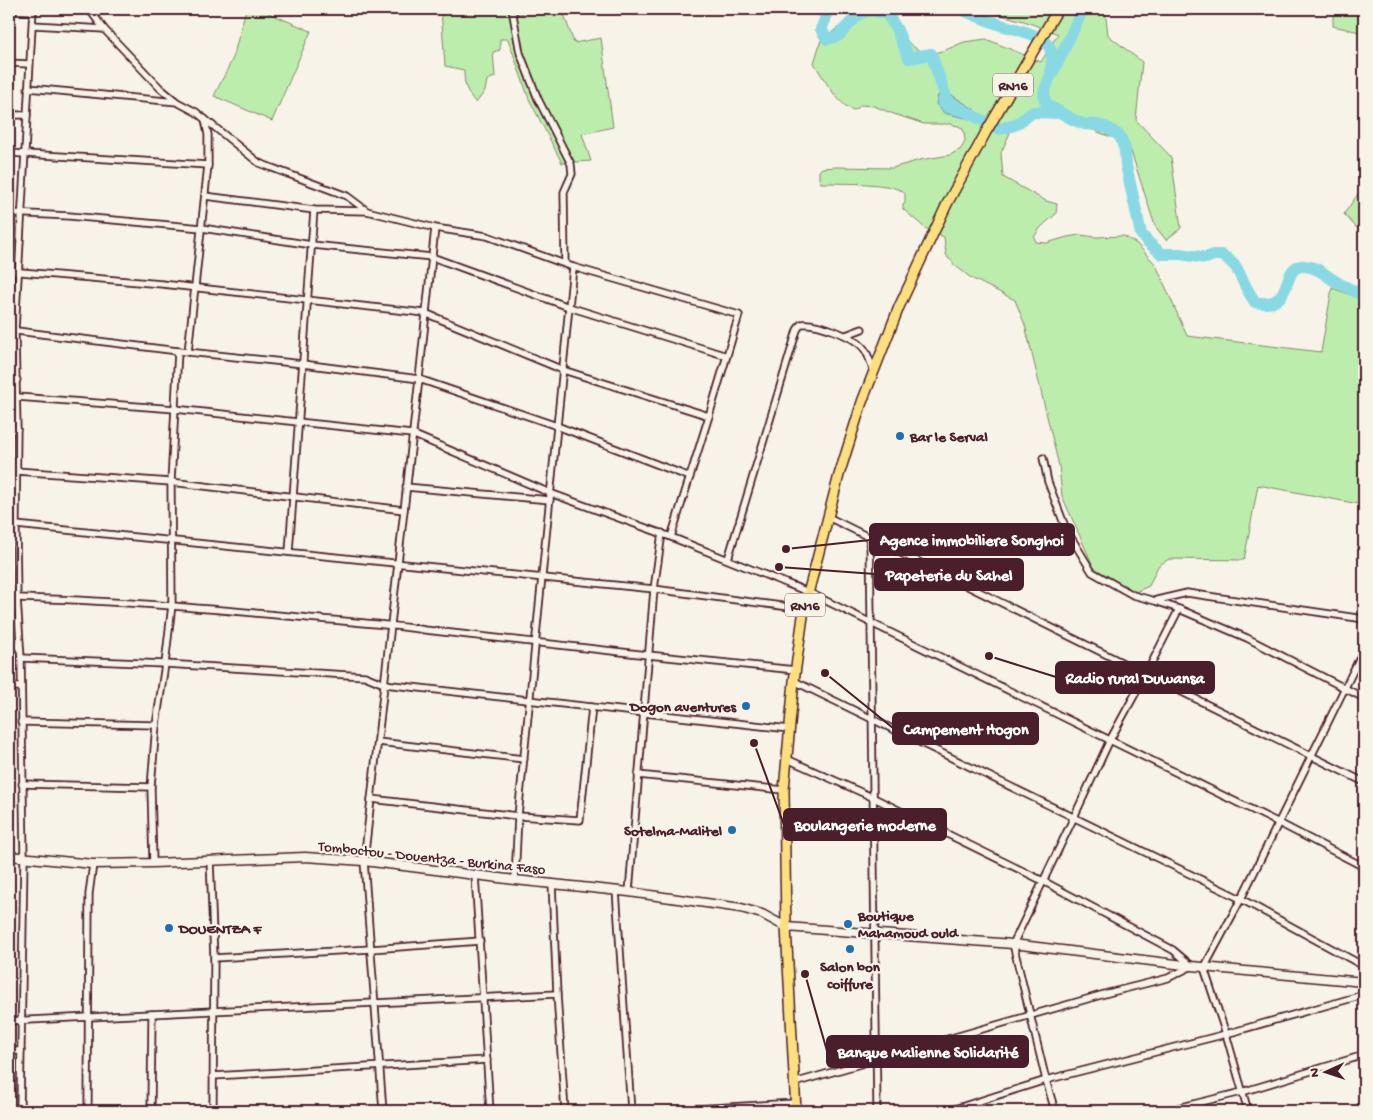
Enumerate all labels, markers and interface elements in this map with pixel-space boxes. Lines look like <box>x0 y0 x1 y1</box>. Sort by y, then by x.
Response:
road number: RN16 <box>993 74 1033 96</box>
place label: Bar le Serval <box>909 429 988 447</box>
marker: Bar le Serval <box>894 430 906 442</box>
callout: Agence immobiliere Songhoi <box>870 524 1074 555</box>
text: Agence immobiliere Songhoi <box>879 533 1065 552</box>
callout: Papeterie du Sahel <box>875 559 1023 590</box>
text: Papeterie du Sahel <box>884 568 1013 587</box>
road number: RN16 <box>785 594 825 616</box>
callout: Radio rural Duwansa <box>1056 662 1214 693</box>
text: Radio rural Duwansa <box>1065 671 1206 690</box>
place label: Dogon aventures <box>628 699 737 717</box>
marker: Dogon aventures <box>740 700 752 712</box>
callout: Campement Hogon <box>893 713 1038 744</box>
text: Campement Hogon <box>902 722 1029 741</box>
callout: Boulangerie moderne <box>784 809 946 840</box>
text: Boulangerie moderne <box>793 818 936 837</box>
place label: Sotelma-Malitel <box>624 823 723 841</box>
marker: Sotelma-Malitel <box>726 824 738 836</box>
street label: Tomboctou - Douentza - Burkina Faso <box>316 838 547 880</box>
place label: Boutique Mahamoud ould <box>857 908 960 943</box>
marker: Boutique Mahamoud ould <box>842 918 854 930</box>
place label: DOUENTZA F <box>177 921 262 939</box>
marker: DOUENTZA F <box>163 922 175 934</box>
marker: Salon bon coiffure <box>844 943 856 955</box>
place label: Salon bon coiffure <box>820 959 881 994</box>
callout: Banque Malienne Solidarité <box>827 1036 1028 1067</box>
text: Banque Malienne Solidarité <box>836 1045 1019 1064</box>
north arrow <box>1300 1048 1350 1098</box>
text: N <box>1307 1068 1324 1078</box>

